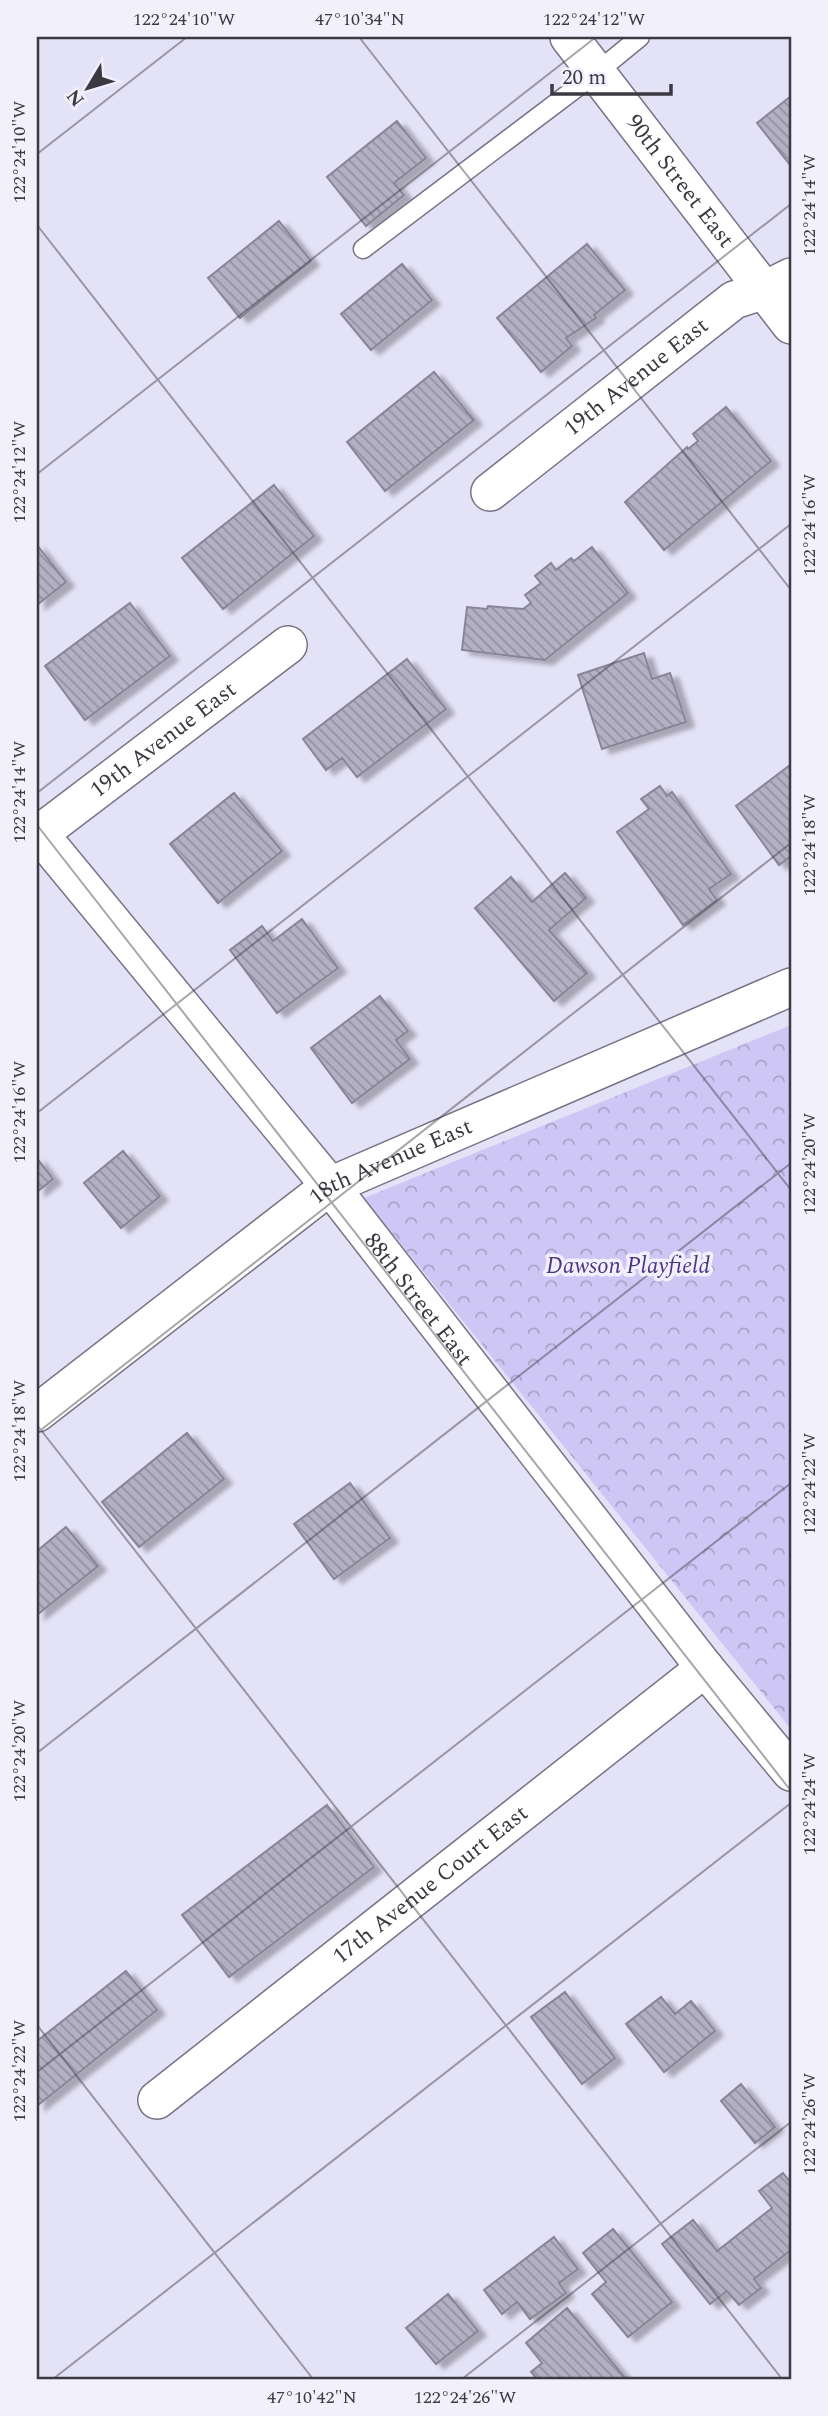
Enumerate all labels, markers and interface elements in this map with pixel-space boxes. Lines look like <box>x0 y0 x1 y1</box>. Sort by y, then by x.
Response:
text: 122°24'10"W <box>133 6 235 33</box>
text: 47°10'34"N <box>315 6 405 33</box>
text: 122°24'12"W <box>543 6 645 33</box>
north arrow <box>52 52 122 122</box>
scale bar <box>552 52 670 96</box>
text: 20 m <box>562 62 606 94</box>
text: N <box>60 83 92 113</box>
text: 122°24'10"W <box>6 101 33 203</box>
street label: 90th Street East <box>617 107 743 255</box>
text: 122°24'14"W <box>796 154 823 256</box>
street label: 19th Avenue East <box>556 309 716 445</box>
text: 122°24'12"W <box>6 421 33 523</box>
text: 122°24'16"W <box>796 474 823 576</box>
street label: 19th Avenue East <box>83 672 244 807</box>
text: 122°24'14"W <box>6 741 33 843</box>
text: 122°24'18"W <box>796 794 823 896</box>
text: 122°24'16"W <box>6 1061 33 1163</box>
street label: 18th Avenue East <box>301 1109 478 1214</box>
text: 122°24'20"W <box>796 1113 823 1215</box>
street label: 88th Street East <box>355 1225 481 1374</box>
park label: Dawson Playfield <box>546 1249 710 1284</box>
text: 122°24'18"W <box>6 1380 33 1482</box>
text: 122°24'22"W <box>796 1433 823 1535</box>
text: 122°24'20"W <box>6 1700 33 1802</box>
text: 122°24'24"W <box>796 1753 823 1855</box>
street label: 17th Avenue Court East <box>325 1796 536 1973</box>
text: 122°24'22"W <box>6 2020 33 2122</box>
text: 122°24'26"W <box>796 2073 823 2175</box>
text: 47°10'42"N <box>267 2384 357 2411</box>
text: 122°24'26"W <box>414 2384 516 2411</box>

